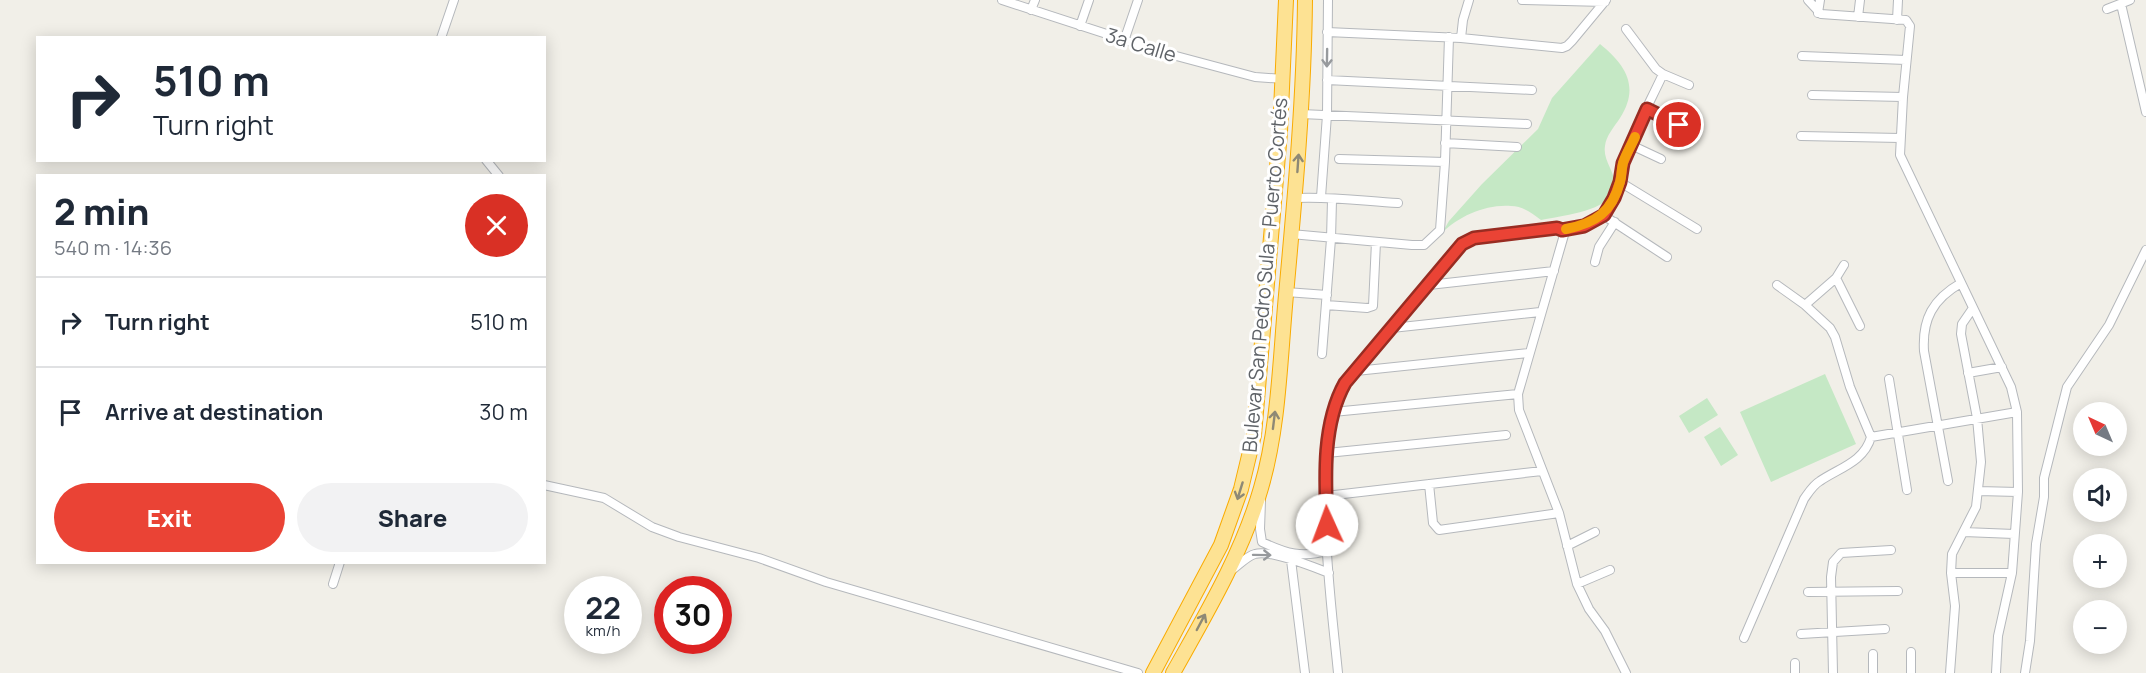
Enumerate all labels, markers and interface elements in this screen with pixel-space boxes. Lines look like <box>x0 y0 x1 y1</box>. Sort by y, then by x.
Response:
street label: 3a Calle <box>1102 21 1180 68</box>
one-way arrow <box>1321 48 1333 68</box>
text: 510 m <box>153 51 270 109</box>
icon: right <box>54 60 132 138</box>
street label: Bulevar San Pedro Sula - Puerto Cortés <box>1236 96 1293 453</box>
pin <box>1653 99 1704 150</box>
text: Turn right <box>153 106 274 143</box>
icon: arrive <box>1662 108 1695 141</box>
one-way arrow <box>1292 153 1303 173</box>
text: 2 min <box>54 187 149 236</box>
button: close <box>465 194 528 257</box>
text: 540 m · 14:36 <box>54 234 172 261</box>
icon: right <box>54 306 87 339</box>
text: Turn right <box>105 307 210 337</box>
text: 510 m <box>470 307 528 337</box>
icon: arrive <box>54 396 87 429</box>
text: Arrive at destination <box>105 397 323 427</box>
text: 30 m <box>479 397 528 427</box>
north arrow <box>2073 402 2127 456</box>
map controls <box>2073 402 2127 654</box>
one-way arrow <box>1269 410 1280 430</box>
button: sound <box>2073 468 2127 522</box>
one-way arrow <box>1234 481 1245 500</box>
button: Exit <box>54 483 285 552</box>
button: Share <box>297 483 528 552</box>
position arrow <box>1295 493 1359 557</box>
button: + <box>2073 534 2127 588</box>
one-way arrow <box>1252 549 1271 561</box>
speed limit sign: 30 <box>654 576 732 654</box>
text: 22 <box>585 587 621 628</box>
button: − <box>2073 600 2127 654</box>
one-way arrow <box>1196 613 1207 631</box>
text: km/h <box>586 620 620 641</box>

